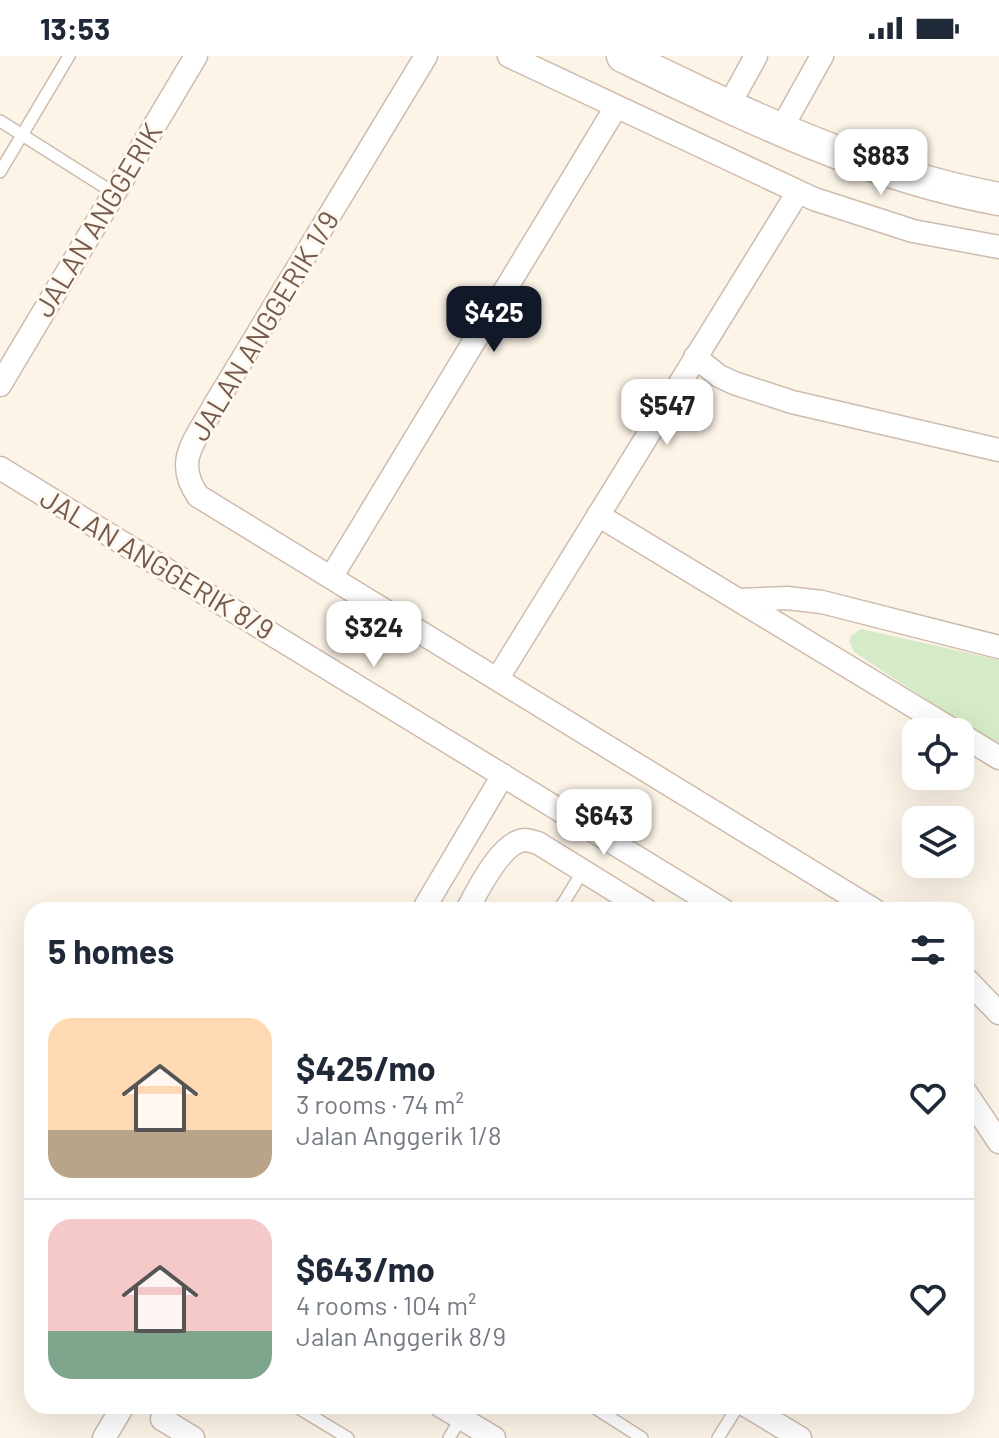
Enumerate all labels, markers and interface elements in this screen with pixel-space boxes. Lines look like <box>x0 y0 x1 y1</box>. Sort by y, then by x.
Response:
text: 13:53 <box>40 10 110 46</box>
street label: JALAN ANGGERIK <box>26 116 168 323</box>
pin: $883 <box>834 129 928 197</box>
text: $883 <box>852 139 910 170</box>
street label: JALAN ANGGERIK 1/9 <box>181 205 345 446</box>
pin: $425 <box>447 286 541 354</box>
text: $425 <box>464 296 524 327</box>
pin: $547 <box>620 379 714 447</box>
text: $547 <box>639 389 695 420</box>
street label: JALAN ANGGERIK 8/9 <box>35 480 280 646</box>
pin: $324 <box>327 601 421 669</box>
text: $324 <box>344 611 404 642</box>
map controls <box>902 718 974 878</box>
button: locate <box>902 718 974 790</box>
pin: $643 <box>557 789 651 857</box>
text: $643 <box>575 799 633 830</box>
button: layers <box>902 806 974 878</box>
icon: filters <box>906 928 950 972</box>
text: 5 homes <box>48 930 174 971</box>
text: $425/mo <box>296 1047 436 1088</box>
icon: home <box>112 1050 208 1146</box>
icon: heart <box>906 1076 950 1120</box>
text: 3 rooms · 74 m² <box>296 1088 464 1119</box>
text: Jalan Anggerik 1/8 <box>296 1119 502 1150</box>
text: $643/mo <box>296 1248 435 1289</box>
icon: home <box>112 1251 208 1347</box>
icon: heart <box>906 1277 950 1321</box>
text: 4 rooms · 104 m² <box>296 1289 476 1320</box>
text: Jalan Anggerik 8/9 <box>296 1320 506 1351</box>

